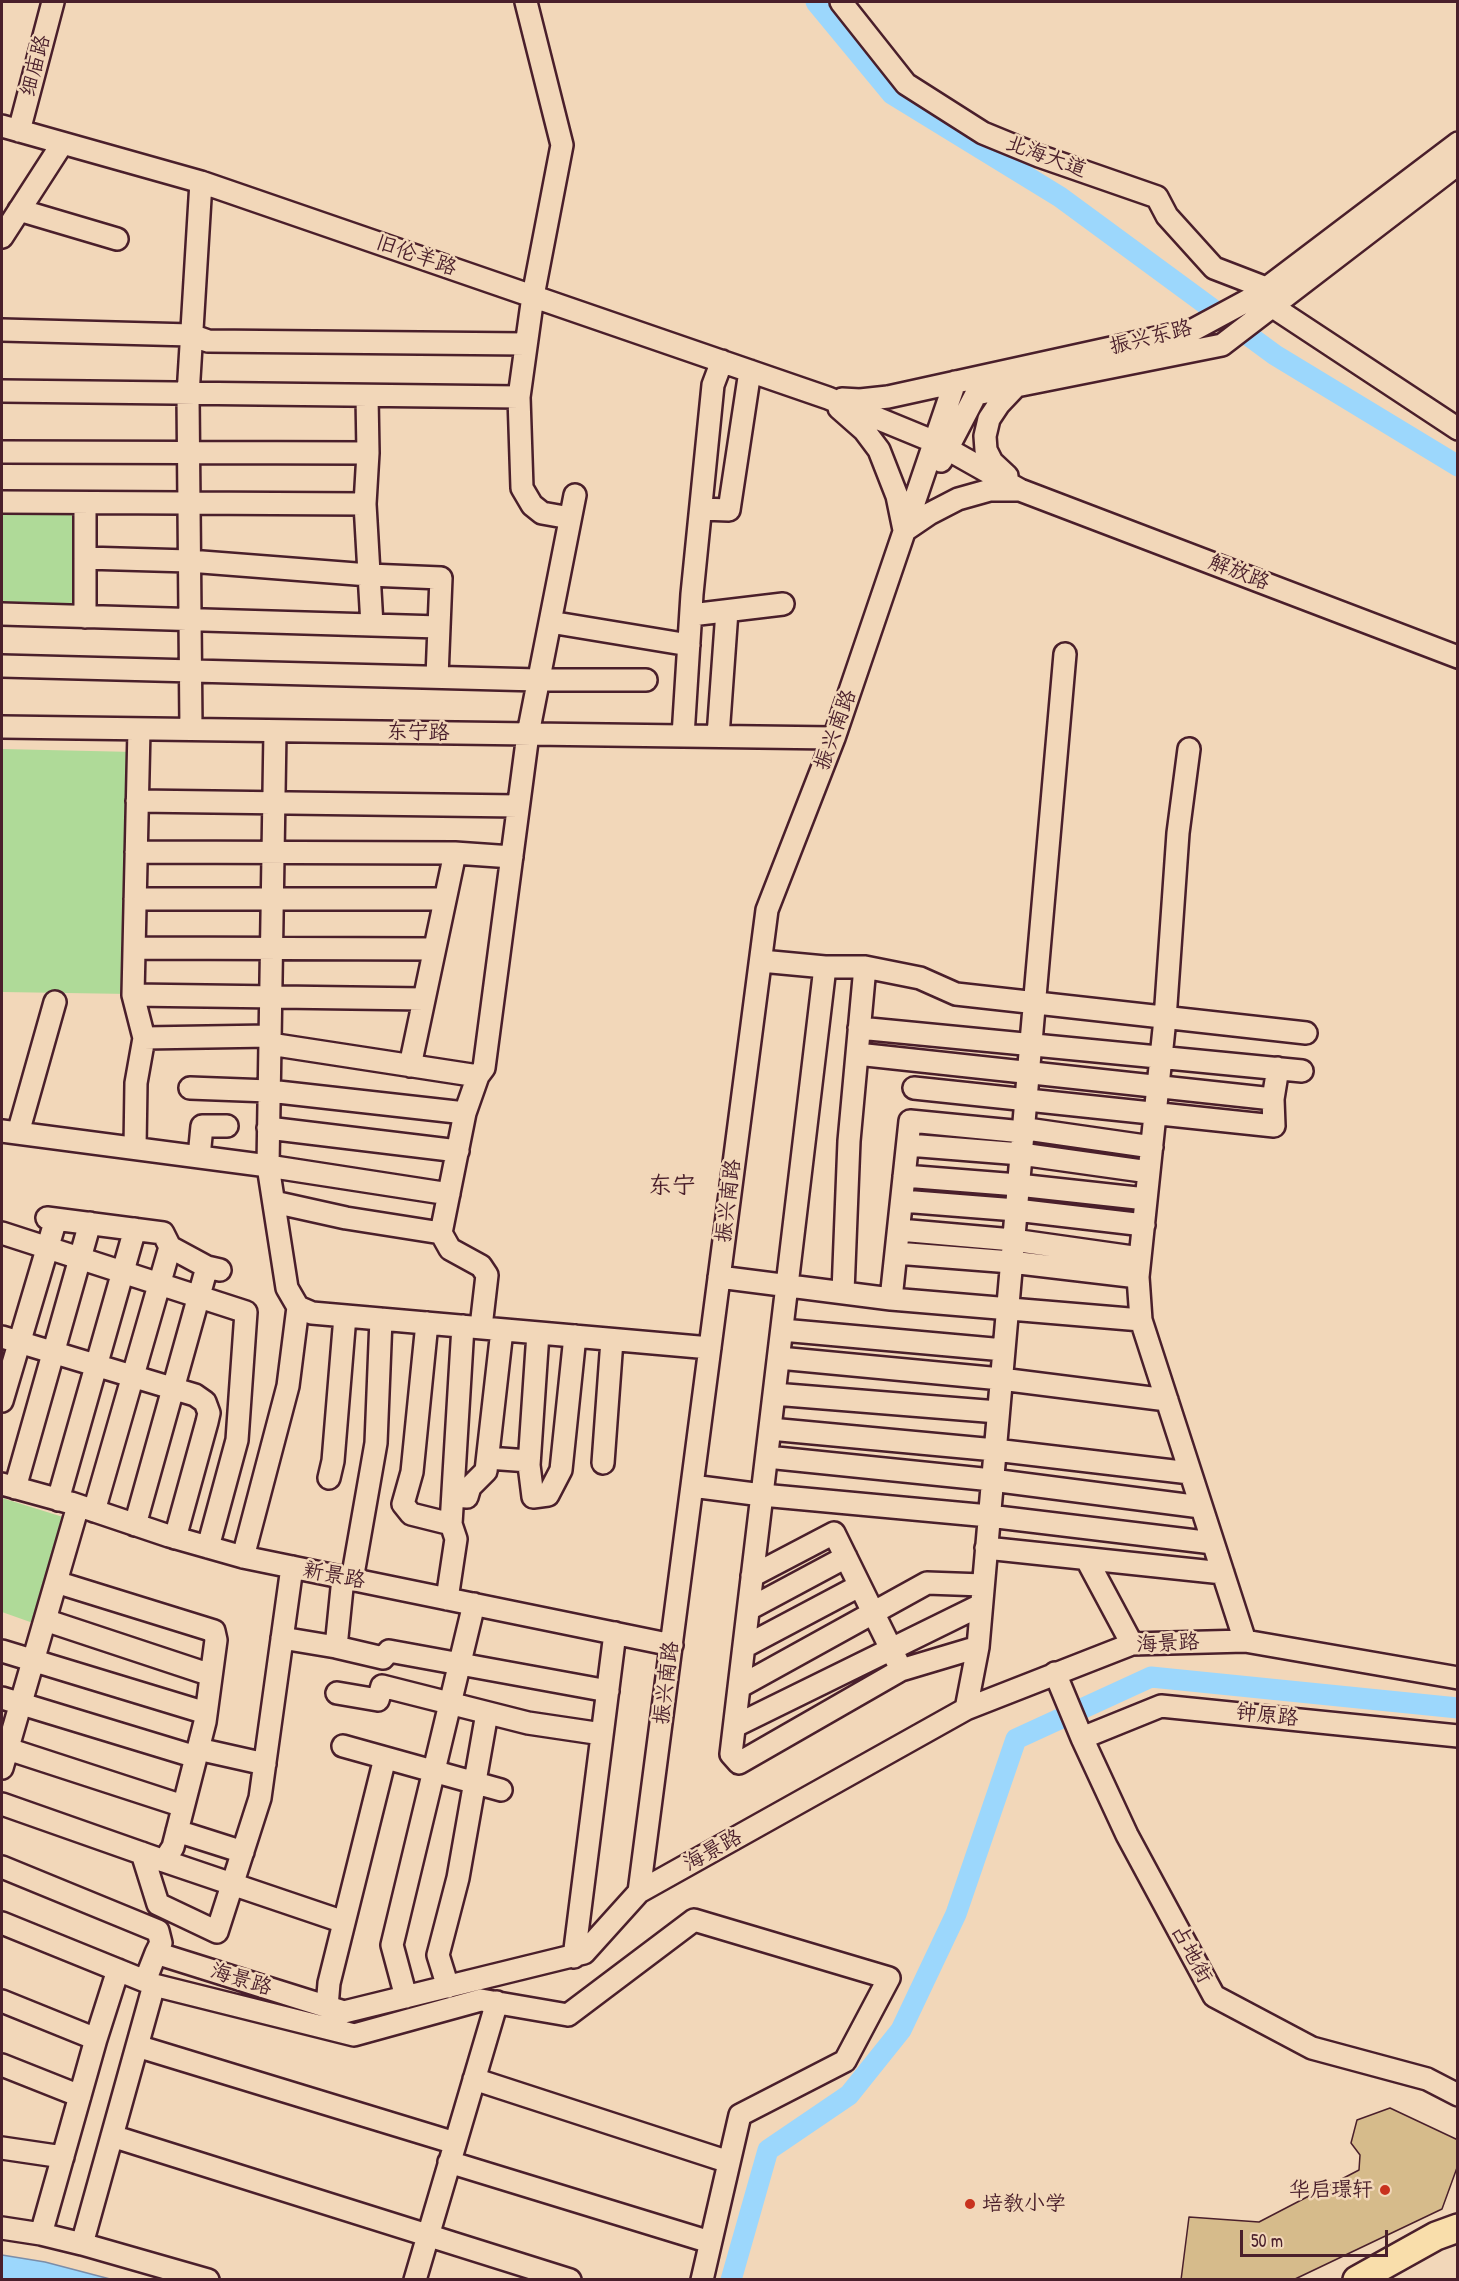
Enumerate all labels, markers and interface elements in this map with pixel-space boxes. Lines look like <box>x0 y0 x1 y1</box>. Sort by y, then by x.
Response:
street label: 细庙路 <box>16 32 56 100</box>
street label: 北海大道 <box>1002 131 1090 183</box>
street label: 旧伦羊路 <box>372 230 460 282</box>
street label: 振兴东路 <box>1107 316 1195 360</box>
street label: 解放路 <box>1205 550 1273 596</box>
street label: 振兴南路 <box>810 686 862 774</box>
street label: 东宁路 <box>386 720 450 746</box>
street label: 振兴南路 <box>711 1158 747 1244</box>
district label: 东宁 <box>648 1173 696 1201</box>
street label: 新景路 <box>301 1558 367 1594</box>
street label: 海景路 <box>1136 1630 1200 1658</box>
street label: 振兴南路 <box>649 1640 685 1726</box>
street label: 钟原路 <box>1234 1700 1300 1732</box>
street label: 海景路 <box>679 1825 747 1877</box>
street label: 占地街 <box>1165 1920 1217 1988</box>
street label: 海景路 <box>207 1959 275 2001</box>
place label: 华启璟轩 <box>1289 2177 1373 2203</box>
marker: 华启璟轩 <box>1378 2183 1392 2197</box>
place label: 培教小学 <box>982 2191 1066 2217</box>
marker: 培教小学 <box>963 2197 977 2211</box>
scale bar <box>1243 2218 1392 2256</box>
text: 50 m <box>1251 2228 1283 2253</box>

